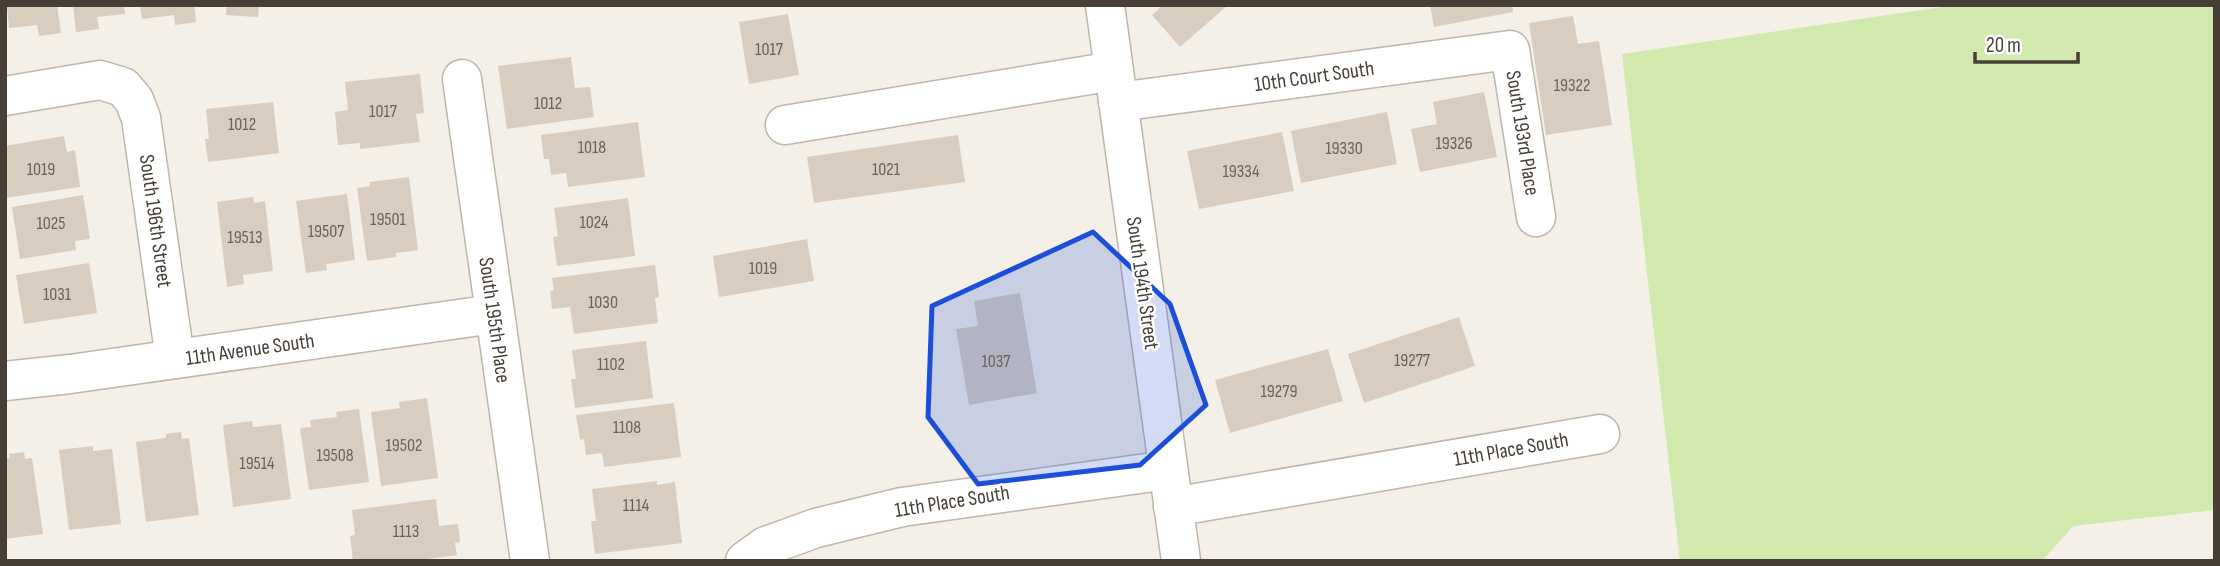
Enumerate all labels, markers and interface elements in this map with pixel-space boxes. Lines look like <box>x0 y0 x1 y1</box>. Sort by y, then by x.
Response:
scale bar <box>1975 21 2078 65</box>
text: 20 m <box>1986 33 2021 58</box>
house number: 1017 <box>755 39 784 60</box>
street label: 10th Court South <box>1252 56 1376 97</box>
street label: South 193rd Place <box>1500 69 1545 197</box>
house number: 19322 <box>1554 75 1590 96</box>
house number: 1012 <box>534 93 562 114</box>
house number: 1017 <box>369 101 398 122</box>
house number: 1012 <box>228 114 256 135</box>
house number: 19326 <box>1435 133 1473 154</box>
house number: 1018 <box>578 137 606 158</box>
house number: 19330 <box>1325 138 1363 159</box>
street label: South 196th Street <box>134 153 177 289</box>
house number: 1019 <box>27 159 55 180</box>
house number: 1021 <box>872 159 901 180</box>
house number: 19334 <box>1223 161 1260 182</box>
house number: 19501 <box>370 209 407 230</box>
house number: 1024 <box>579 212 609 233</box>
house number: 1025 <box>37 213 65 234</box>
street label: South 194th Street <box>1121 215 1164 351</box>
house number: 19507 <box>308 221 345 242</box>
house number: 19513 <box>227 227 263 248</box>
street label: South 195th Place <box>473 256 516 385</box>
house number: 1019 <box>749 258 777 279</box>
house number: 1031 <box>43 284 72 305</box>
house number: 1030 <box>588 292 618 313</box>
street label: 11th Avenue South <box>184 328 316 371</box>
house number: 19277 <box>1394 350 1431 371</box>
house number: 1037 <box>981 351 1011 372</box>
house number: 1102 <box>597 354 625 375</box>
house number: 19279 <box>1261 381 1297 402</box>
house number: 1108 <box>613 417 641 438</box>
street label: 11th Place South <box>1452 427 1570 472</box>
house number: 19502 <box>386 435 422 456</box>
house number: 19508 <box>316 445 354 466</box>
house number: 19514 <box>239 453 275 474</box>
street label: 11th Place South <box>893 480 1011 523</box>
house number: 1114 <box>623 495 650 516</box>
house number: 1113 <box>393 521 419 542</box>

